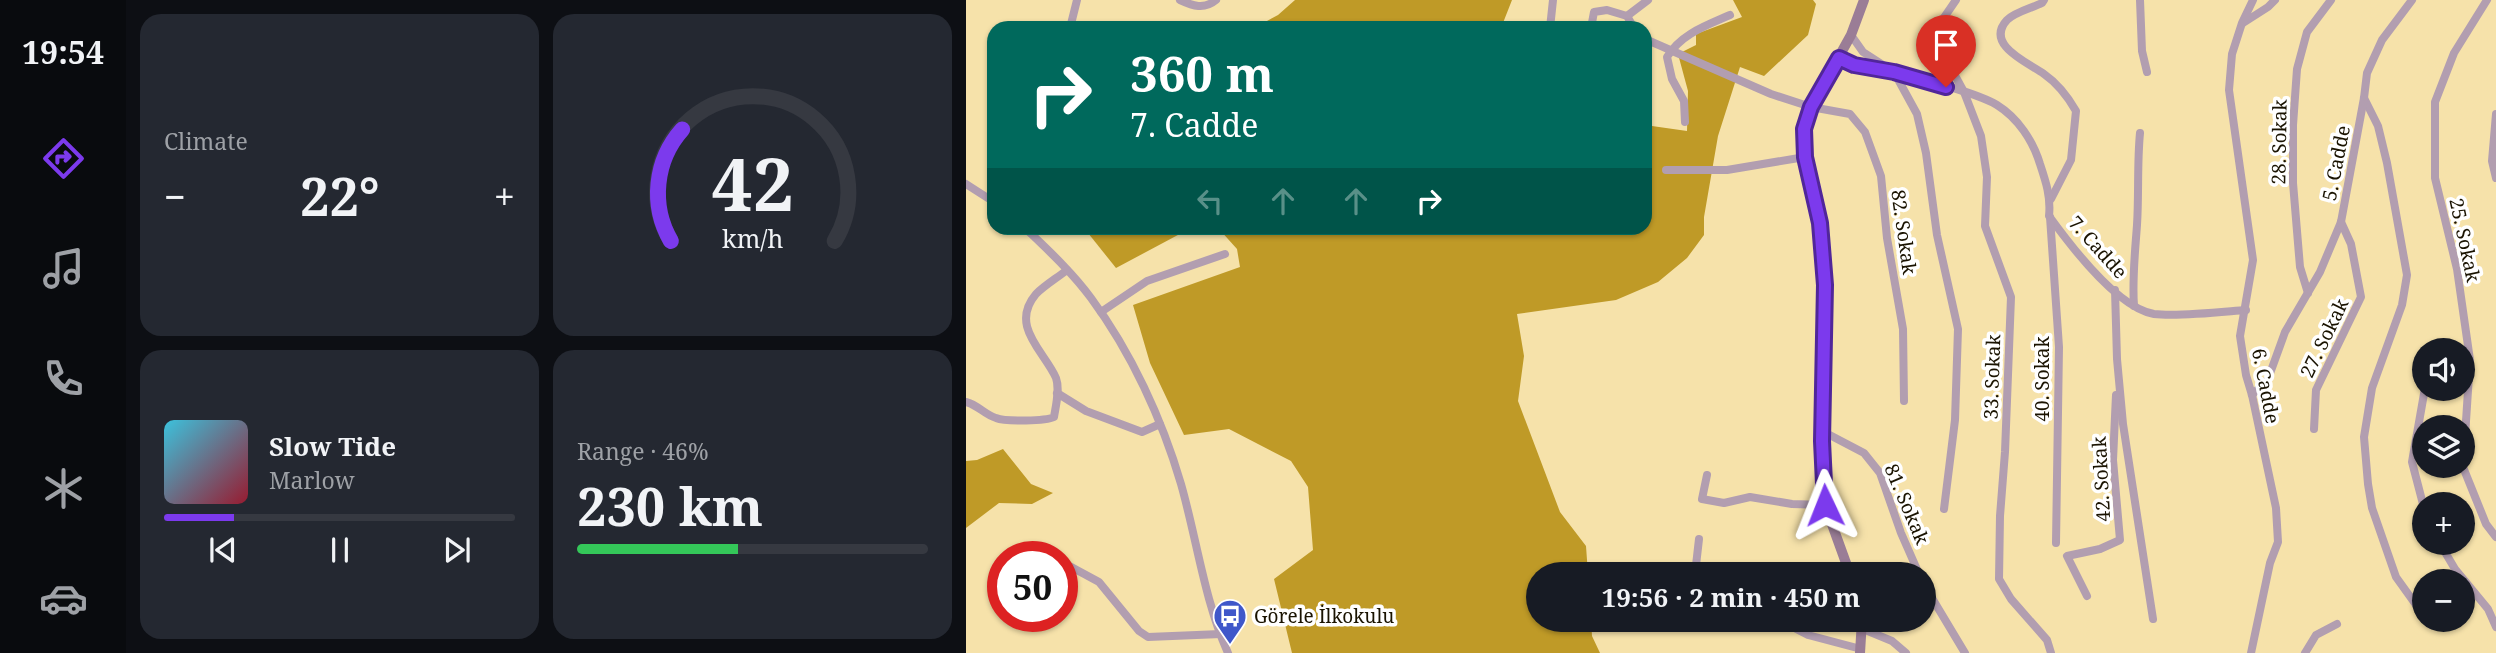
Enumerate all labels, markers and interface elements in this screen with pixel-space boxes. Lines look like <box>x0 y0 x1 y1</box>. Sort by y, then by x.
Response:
pin <box>1916 15 1976 87</box>
icon: arrive <box>1927 26 1965 64</box>
text: 19:54 <box>22 30 104 73</box>
text: 360 m <box>1130 40 1274 106</box>
icon: right <box>1015 49 1106 140</box>
street label: 28. Sokak <box>2265 98 2293 185</box>
text: 7. Cadde <box>1130 103 1258 146</box>
street label: 5. Cadde <box>2316 123 2356 203</box>
text: Climate <box>164 125 248 157</box>
text: 42 <box>711 133 794 232</box>
icon: directions <box>39 134 88 183</box>
text: 22° <box>300 160 380 231</box>
text: − <box>164 170 186 222</box>
text: + <box>494 170 515 222</box>
icon: left <box>1191 182 1229 220</box>
icon: ahead <box>1264 182 1302 220</box>
icon: ahead <box>1337 182 1375 220</box>
icon: right <box>1410 182 1448 220</box>
street label: 82. Sokak <box>1885 188 1923 277</box>
street label: 25. Sokak <box>2443 196 2487 285</box>
street label: 7. Cadde <box>2063 210 2133 284</box>
text: km/h <box>722 221 783 255</box>
icon: music <box>39 244 88 293</box>
street label: 27. Sokak <box>2294 293 2355 382</box>
street label: 33. Sokak <box>1978 333 2007 420</box>
street label: 40. Sokak <box>2029 336 2055 422</box>
map controls <box>2412 338 2475 632</box>
button: sound <box>2412 338 2475 401</box>
street label: 6. Cadde <box>2246 346 2286 426</box>
icon: phone <box>39 354 88 403</box>
button: layers <box>2412 415 2475 478</box>
text: Slow Tide <box>269 428 396 464</box>
text: Range · 46% <box>577 435 709 467</box>
street label: 42. Sokak <box>2086 435 2116 522</box>
street label: 81. Sokak <box>1878 460 1936 549</box>
icon: climate <box>39 464 88 513</box>
text: Marlow <box>269 464 355 496</box>
position arrow <box>1788 468 1862 542</box>
text: 230 km <box>577 470 763 541</box>
button: + <box>2412 492 2475 555</box>
icon: previous <box>204 531 242 569</box>
icon: pause <box>321 531 359 569</box>
icon: next <box>438 531 476 569</box>
speed limit sign: 50 <box>987 541 1078 632</box>
button: − <box>2412 569 2475 632</box>
icon: car <box>39 574 88 623</box>
text: 19:56 · 2 min · 450 m <box>1601 579 1861 615</box>
bus stop icon: Görele İlkokulu <box>1211 597 1249 646</box>
place label: Görele İlkokulu <box>1254 603 1394 629</box>

